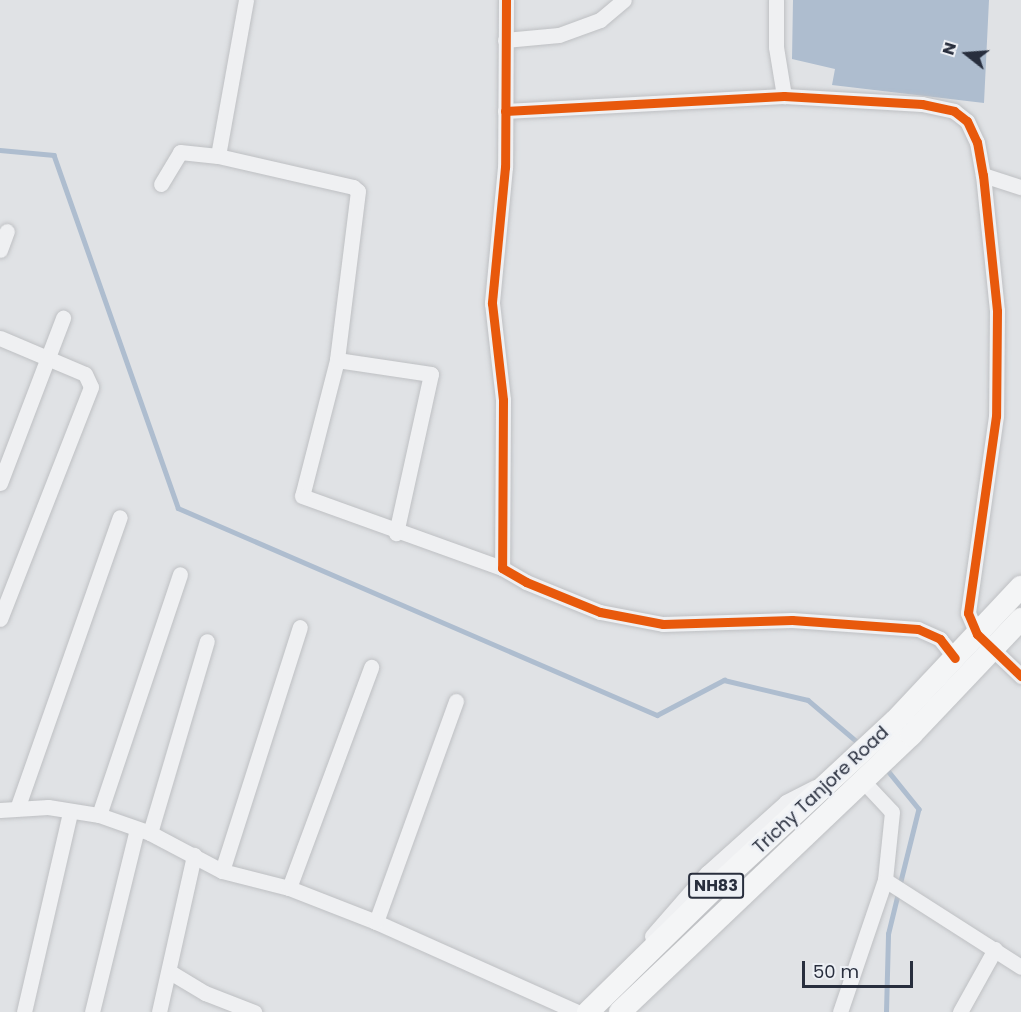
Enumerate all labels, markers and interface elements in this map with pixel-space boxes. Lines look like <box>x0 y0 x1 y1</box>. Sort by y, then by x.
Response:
north arrow <box>937 24 997 84</box>
text: N <box>937 39 962 58</box>
street label: Trichy Tanjore Road <box>749 722 893 858</box>
road number: NH83 <box>688 873 744 899</box>
scale bar <box>805 949 916 987</box>
text: 50 m <box>813 959 859 984</box>

